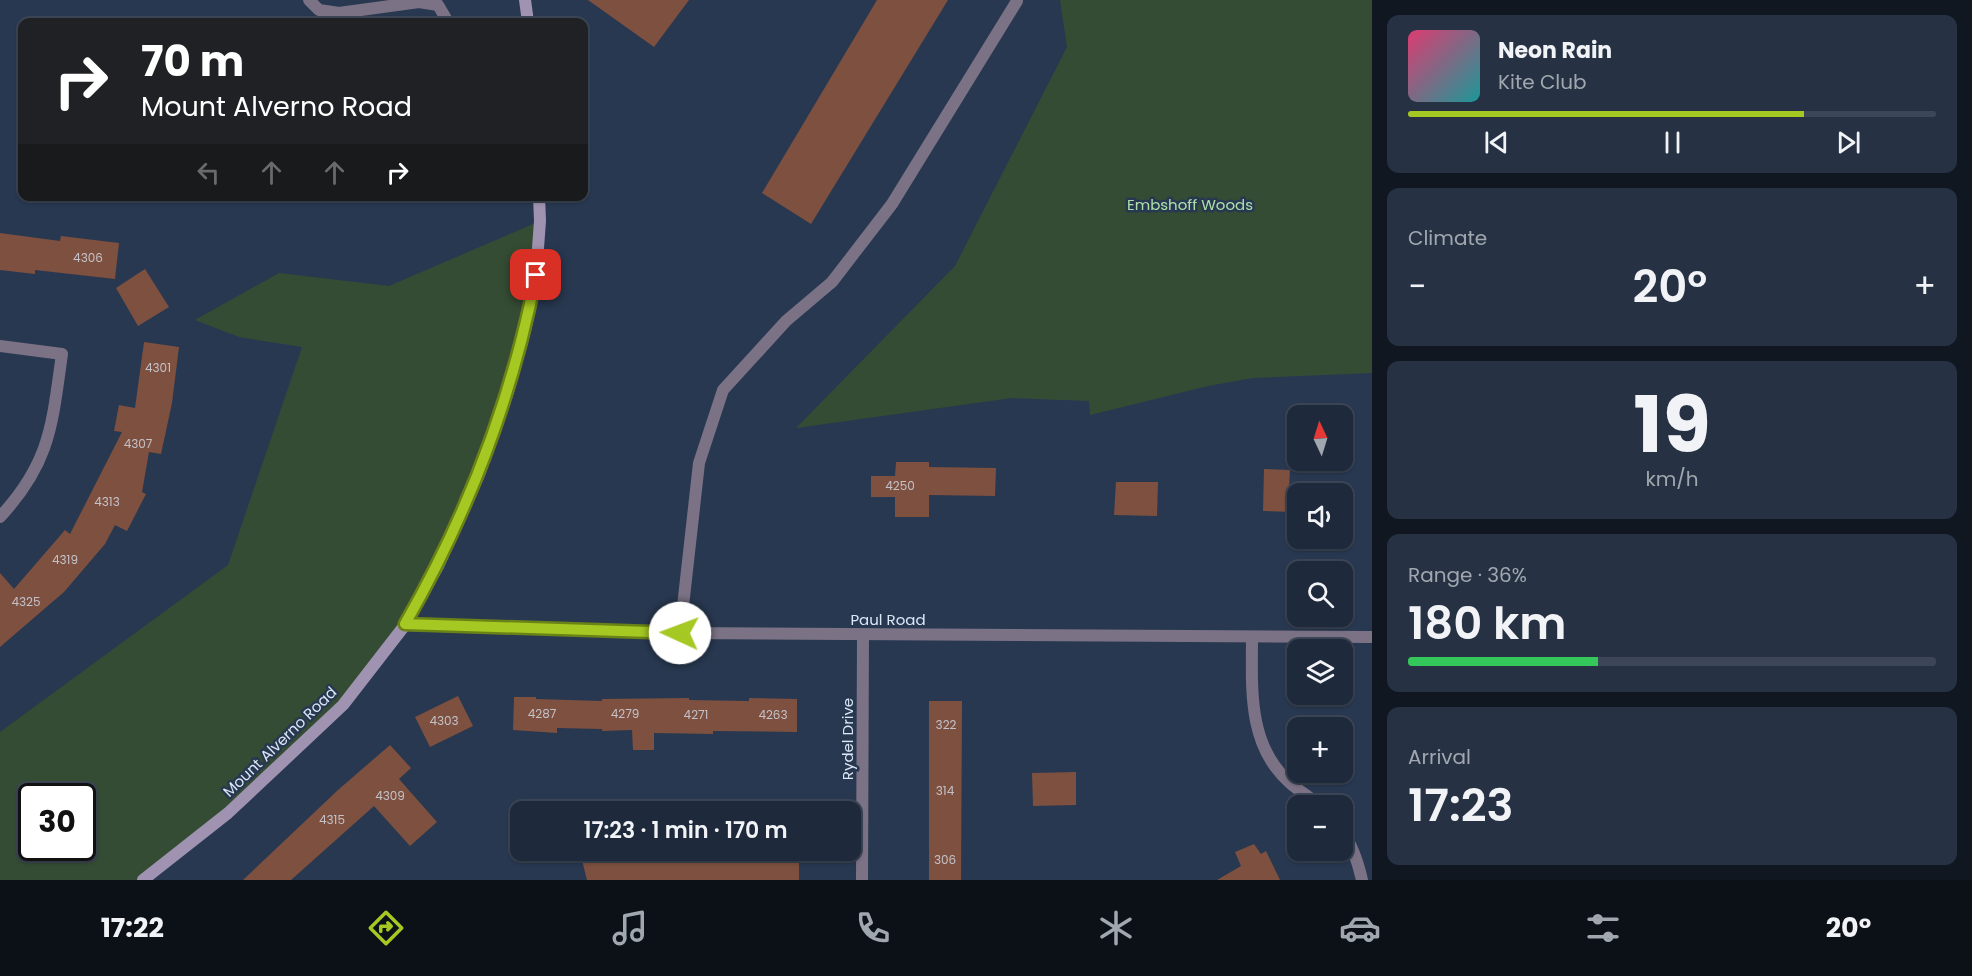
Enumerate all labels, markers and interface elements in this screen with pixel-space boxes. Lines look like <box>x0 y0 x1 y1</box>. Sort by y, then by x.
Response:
text: 70 m <box>141 32 244 91</box>
text: Neon Rain <box>1498 35 1612 66</box>
icon: right <box>42 42 120 120</box>
text: Kite Club <box>1498 68 1587 96</box>
text: Mount Alverno Road <box>141 88 412 125</box>
icon: previous <box>1480 126 1513 159</box>
icon: pause <box>1656 126 1689 159</box>
icon: next <box>1832 126 1865 159</box>
icon: left <box>192 156 225 189</box>
icon: ahead <box>255 156 288 189</box>
icon: ahead <box>318 156 351 189</box>
icon: right <box>381 156 414 189</box>
park label: Embshoff Woods <box>1127 194 1253 215</box>
text: Climate <box>1408 224 1487 252</box>
house number: 4306 <box>73 249 103 266</box>
pin <box>510 249 561 300</box>
text: 20° <box>1632 255 1707 318</box>
icon: arrive <box>519 258 552 291</box>
text: − <box>1408 263 1426 310</box>
text: + <box>1913 263 1936 310</box>
house number: 4301 <box>145 359 171 376</box>
text: 19 <box>1633 370 1711 479</box>
north arrow <box>1287 405 1353 471</box>
map controls <box>1287 405 1353 861</box>
house number: 4307 <box>124 435 153 452</box>
text: km/h <box>1645 465 1699 493</box>
house number: 4250 <box>885 477 915 494</box>
button: sound <box>1287 483 1353 549</box>
house number: 4313 <box>94 493 120 510</box>
house number: 4319 <box>52 551 78 568</box>
button: search <box>1287 561 1353 627</box>
text: Range · 36% <box>1408 561 1527 589</box>
text: 180 km <box>1408 592 1566 655</box>
house number: 4325 <box>11 593 41 610</box>
position arrow <box>648 601 712 665</box>
street label: Paul Road <box>850 609 926 630</box>
button: layers <box>1287 639 1353 705</box>
street label: Mount Alverno Road <box>218 682 341 801</box>
street label: Rydel Drive <box>837 698 858 780</box>
house number: 4287 <box>528 705 557 722</box>
house number: 4279 <box>611 705 639 722</box>
house number: 4271 <box>684 706 708 723</box>
house number: 4263 <box>758 706 788 723</box>
house number: 4303 <box>429 712 459 729</box>
house number: 322 <box>936 716 957 733</box>
button: + <box>1287 717 1353 783</box>
text: Arrival <box>1408 743 1471 771</box>
text: 17:23 <box>1408 774 1514 837</box>
house number: 314 <box>936 782 955 799</box>
speed limit sign: 30 <box>18 783 96 861</box>
house number: 4309 <box>375 787 405 804</box>
button: − <box>1287 795 1353 861</box>
house number: 4315 <box>319 811 345 828</box>
text: 17:23 · 1 min · 170 m <box>584 815 787 846</box>
house number: 306 <box>934 851 956 868</box>
icon: directions <box>365 907 407 949</box>
icon: music <box>609 907 651 949</box>
icon: phone <box>852 907 894 949</box>
icon: climate <box>1095 907 1137 949</box>
icon: car <box>1339 907 1381 949</box>
icon: filters <box>1582 907 1624 949</box>
text: 17:22 <box>101 909 164 946</box>
text: 20° <box>1826 909 1871 946</box>

